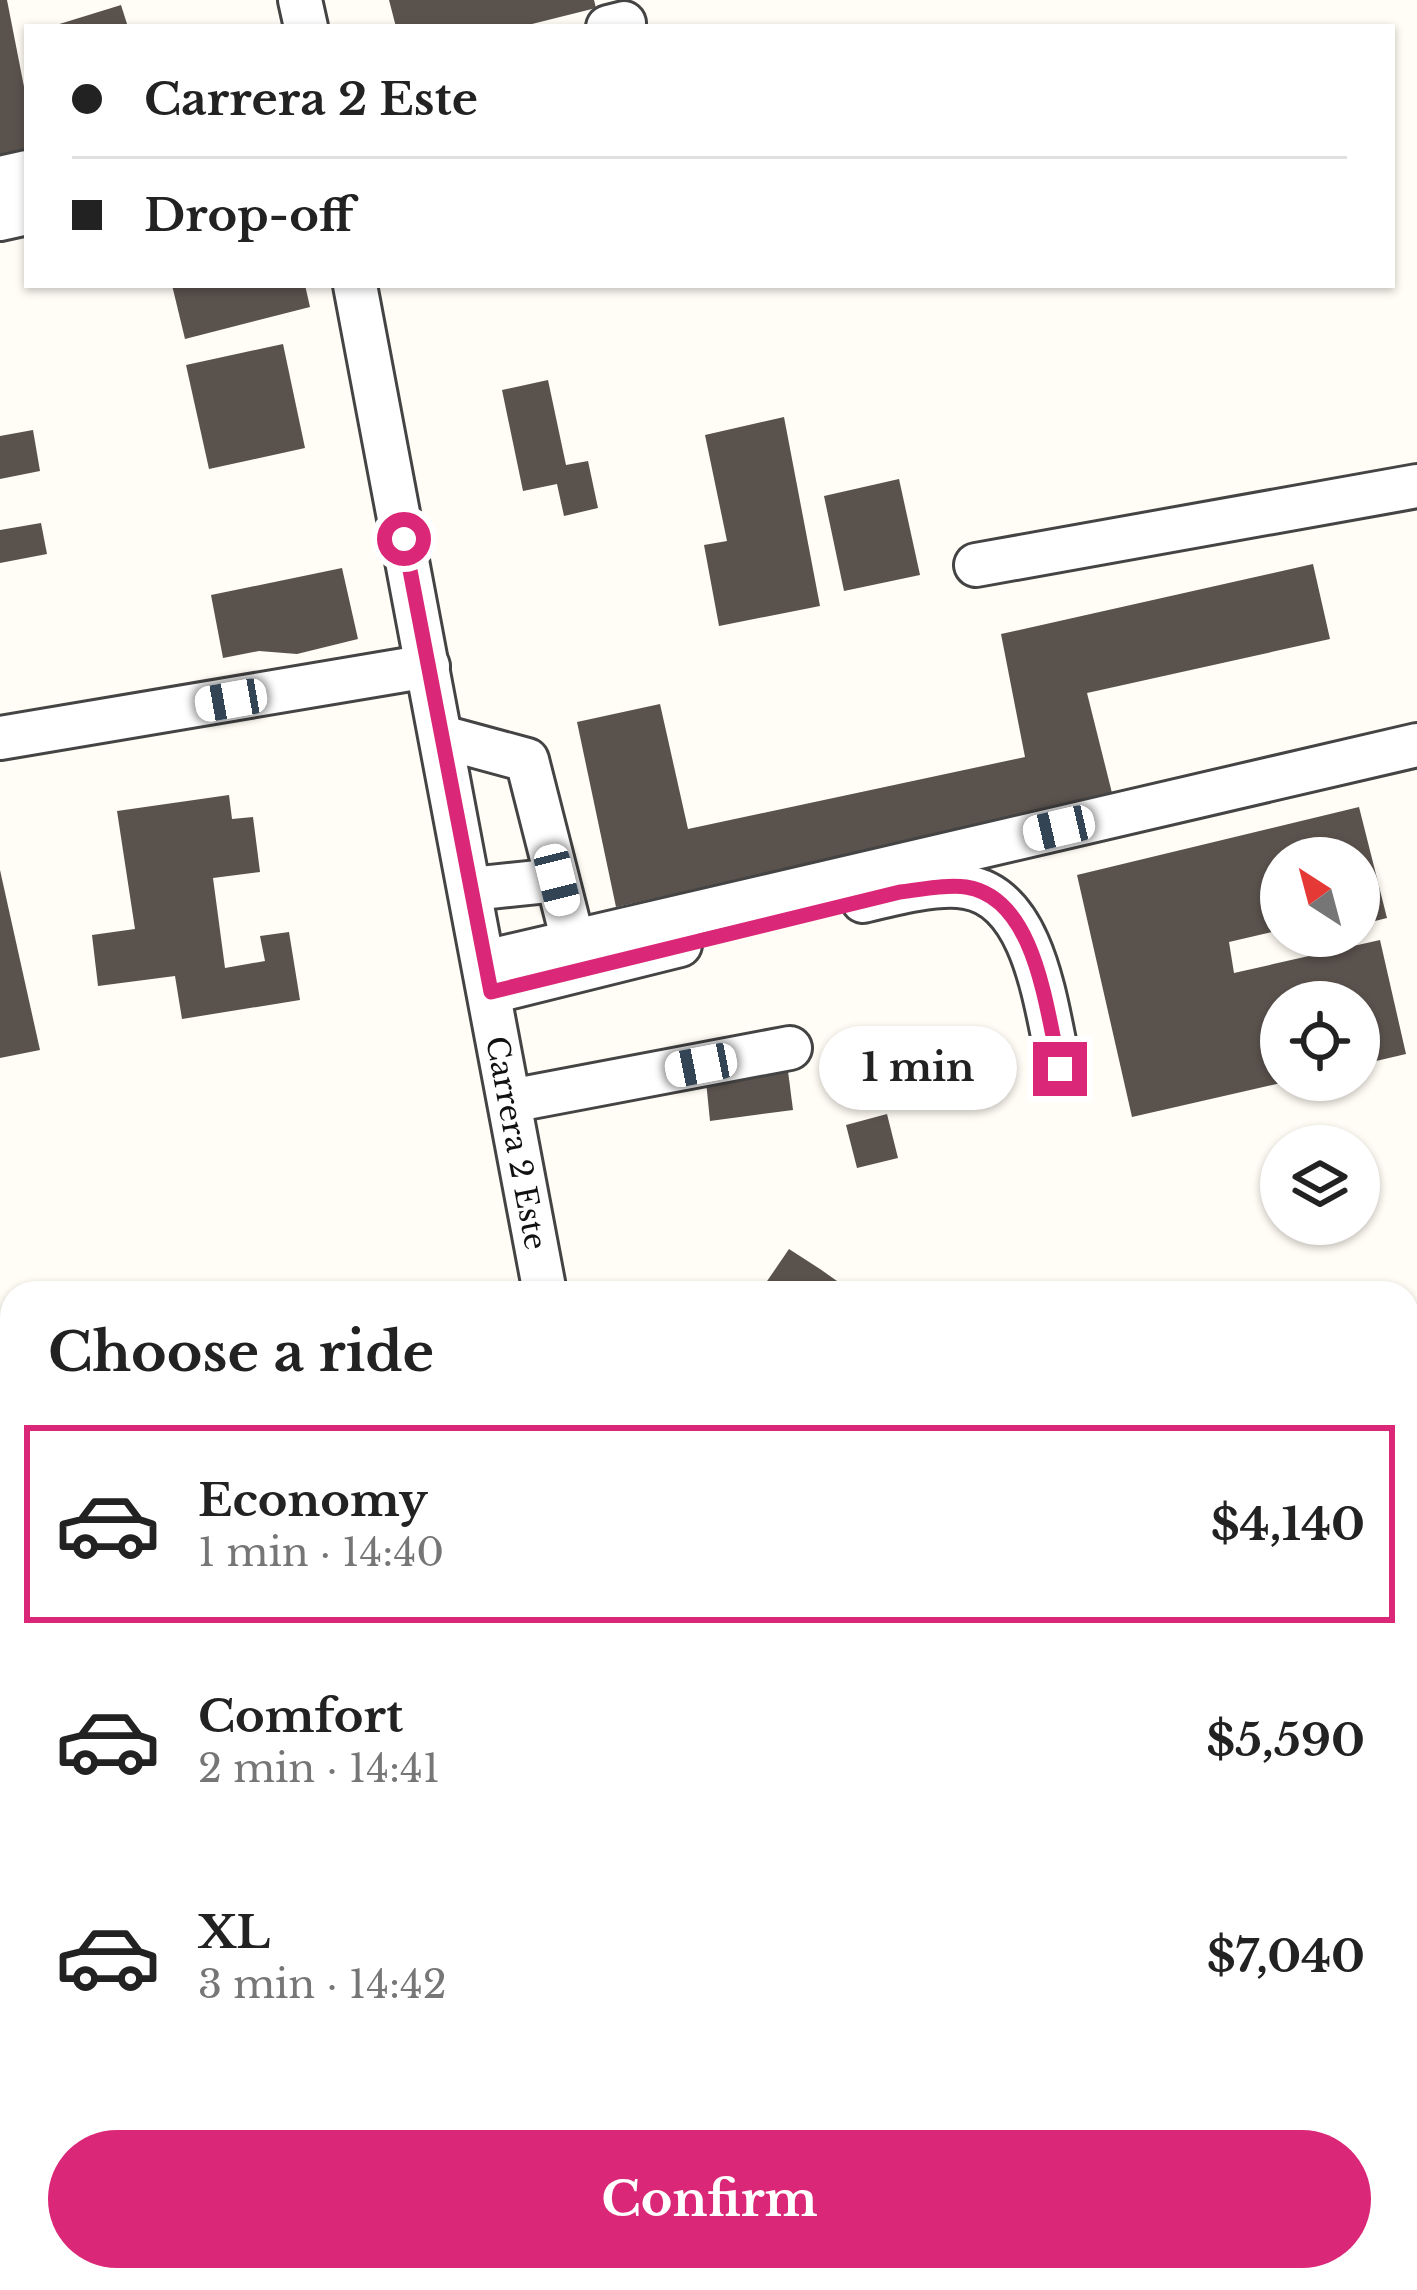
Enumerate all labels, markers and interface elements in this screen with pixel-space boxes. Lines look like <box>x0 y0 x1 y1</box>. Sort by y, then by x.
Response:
text: Carrera 2 Este <box>144 71 478 127</box>
text: Drop-off <box>144 187 354 243</box>
route start <box>377 512 431 566</box>
car <box>192 676 270 724</box>
car <box>1020 802 1098 854</box>
north arrow <box>1260 837 1380 957</box>
map controls <box>1260 837 1380 1245</box>
car <box>531 841 583 919</box>
button: locate <box>1260 981 1380 1101</box>
callout: 1 min <box>820 1027 1018 1111</box>
street label: Carrera 2 Este <box>478 1033 555 1253</box>
car <box>662 1040 740 1090</box>
route end <box>1033 1042 1087 1096</box>
text: 1 min <box>862 1043 974 1092</box>
button: layers <box>1260 1125 1380 1245</box>
text: Choose a ride <box>48 1319 434 1386</box>
icon: car <box>54 1470 162 1578</box>
text: Economy <box>198 1472 428 1528</box>
text: $4,140 <box>1211 1496 1365 1552</box>
text: 1 min · 14:40 <box>198 1528 444 1577</box>
icon: car <box>54 1686 162 1794</box>
text: Comfort <box>198 1688 403 1744</box>
text: $5,590 <box>1206 1712 1365 1768</box>
text: 2 min · 14:41 <box>198 1744 440 1793</box>
icon: car <box>54 1902 162 2010</box>
text: XL <box>198 1904 270 1960</box>
text: $7,040 <box>1207 1928 1365 1984</box>
text: 3 min · 14:42 <box>198 1960 447 2009</box>
button: Confirm <box>48 2130 1371 2268</box>

